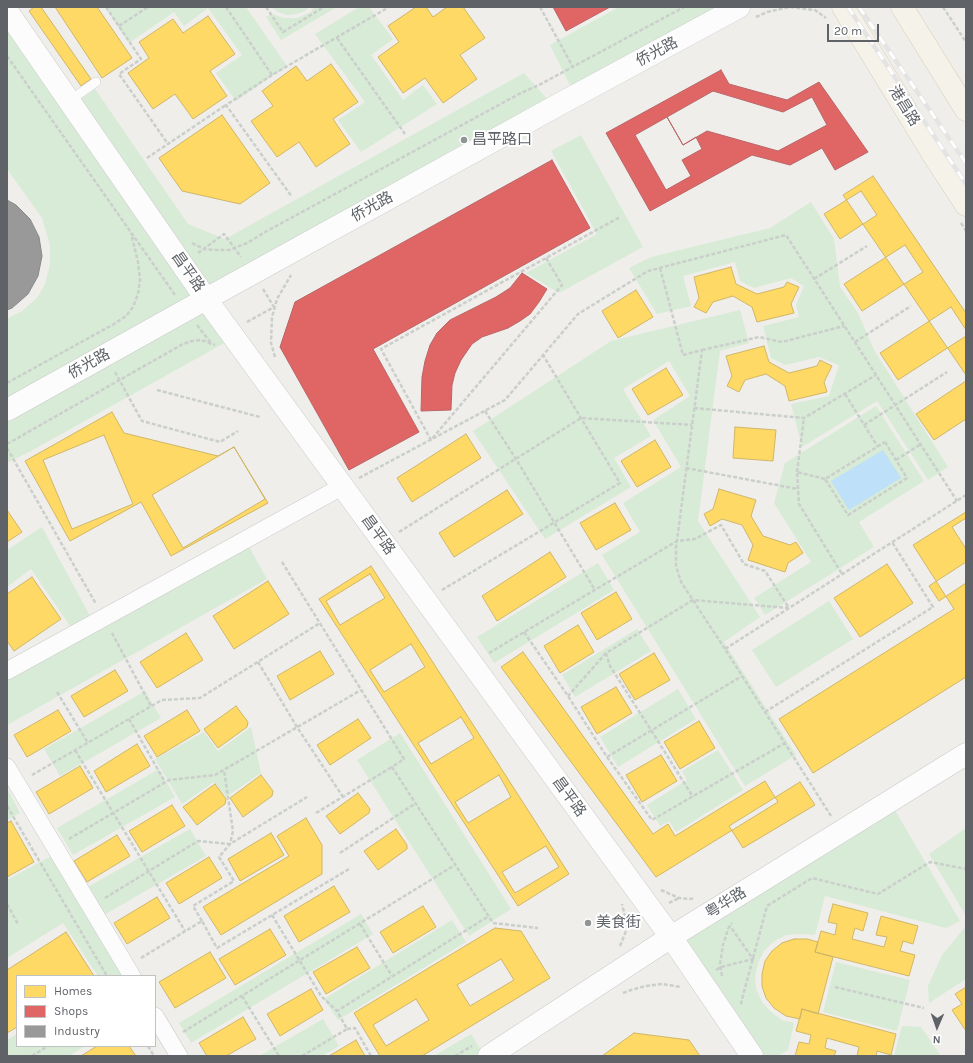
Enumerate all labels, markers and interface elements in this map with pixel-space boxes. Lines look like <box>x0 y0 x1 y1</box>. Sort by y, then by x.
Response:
scale bar <box>829 16 881 42</box>
text: 20 m <box>834 24 862 38</box>
street label: 侨光路 <box>633 33 681 71</box>
street label: 港昌路 <box>884 82 924 130</box>
place label: 昌平路口 <box>472 131 532 149</box>
marker: 昌平路口 <box>459 135 469 145</box>
street label: 侨光路 <box>348 188 396 226</box>
street label: 昌平路 <box>168 248 208 296</box>
street label: 侨光路 <box>65 345 113 383</box>
street label: 昌平路 <box>357 512 399 558</box>
street label: 昌平路 <box>548 774 590 820</box>
street label: 粤华路 <box>702 883 750 923</box>
place label: 美食街 <box>596 914 641 932</box>
marker: 美食街 <box>583 918 593 928</box>
legend <box>16 975 156 1047</box>
text: Homes <box>54 984 92 998</box>
text: Shops <box>54 1004 88 1018</box>
north arrow <box>917 1007 957 1047</box>
text: Industry <box>54 1024 100 1038</box>
text: N <box>932 1033 941 1046</box>

